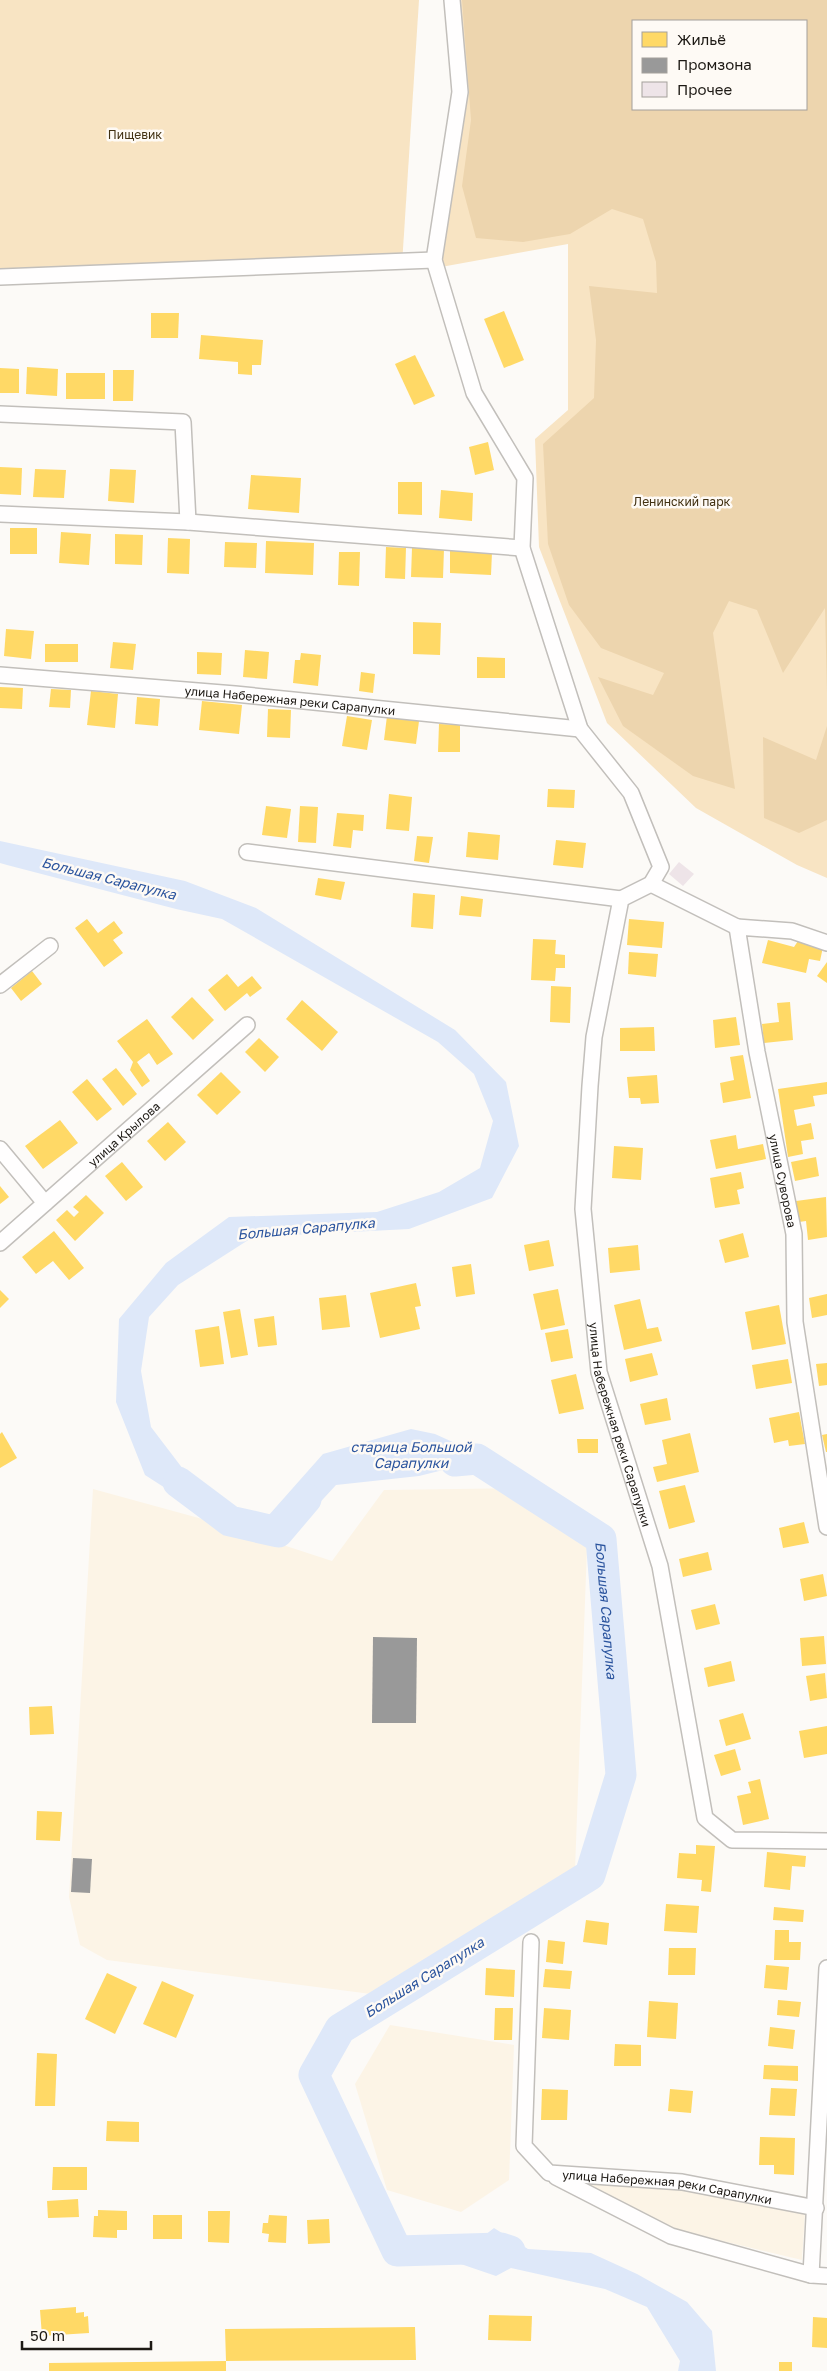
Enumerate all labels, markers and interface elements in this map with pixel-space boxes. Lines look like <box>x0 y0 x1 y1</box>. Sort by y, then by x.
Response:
legend <box>632 20 807 110</box>
text: Жильё <box>677 30 726 48</box>
text: Промзона <box>677 55 752 73</box>
text: Прочее <box>677 80 733 98</box>
park label: Пищевик <box>108 127 162 142</box>
park label: Ленинский парк <box>634 494 731 509</box>
street label: улица Набережная реки Сарапулки <box>184 682 396 718</box>
water label: Большая Сарапулка <box>40 853 179 903</box>
street label: улица Крылова <box>85 1098 163 1169</box>
street label: улица Суворова <box>766 1132 800 1229</box>
water label: Большая Сарапулка <box>237 1213 376 1242</box>
street label: улица Набережная реки Сарапулки <box>587 1322 655 1528</box>
water label: старица Большой Сарапулки <box>351 1438 473 1471</box>
water label: Большая Сарапулка <box>593 1541 621 1681</box>
water label: Большая Сарапулка <box>361 1933 488 2021</box>
street label: улица Набережная реки Сарапулки <box>562 2166 773 2207</box>
scale bar <box>22 2318 151 2350</box>
text: 50 m <box>30 2326 65 2344</box>

